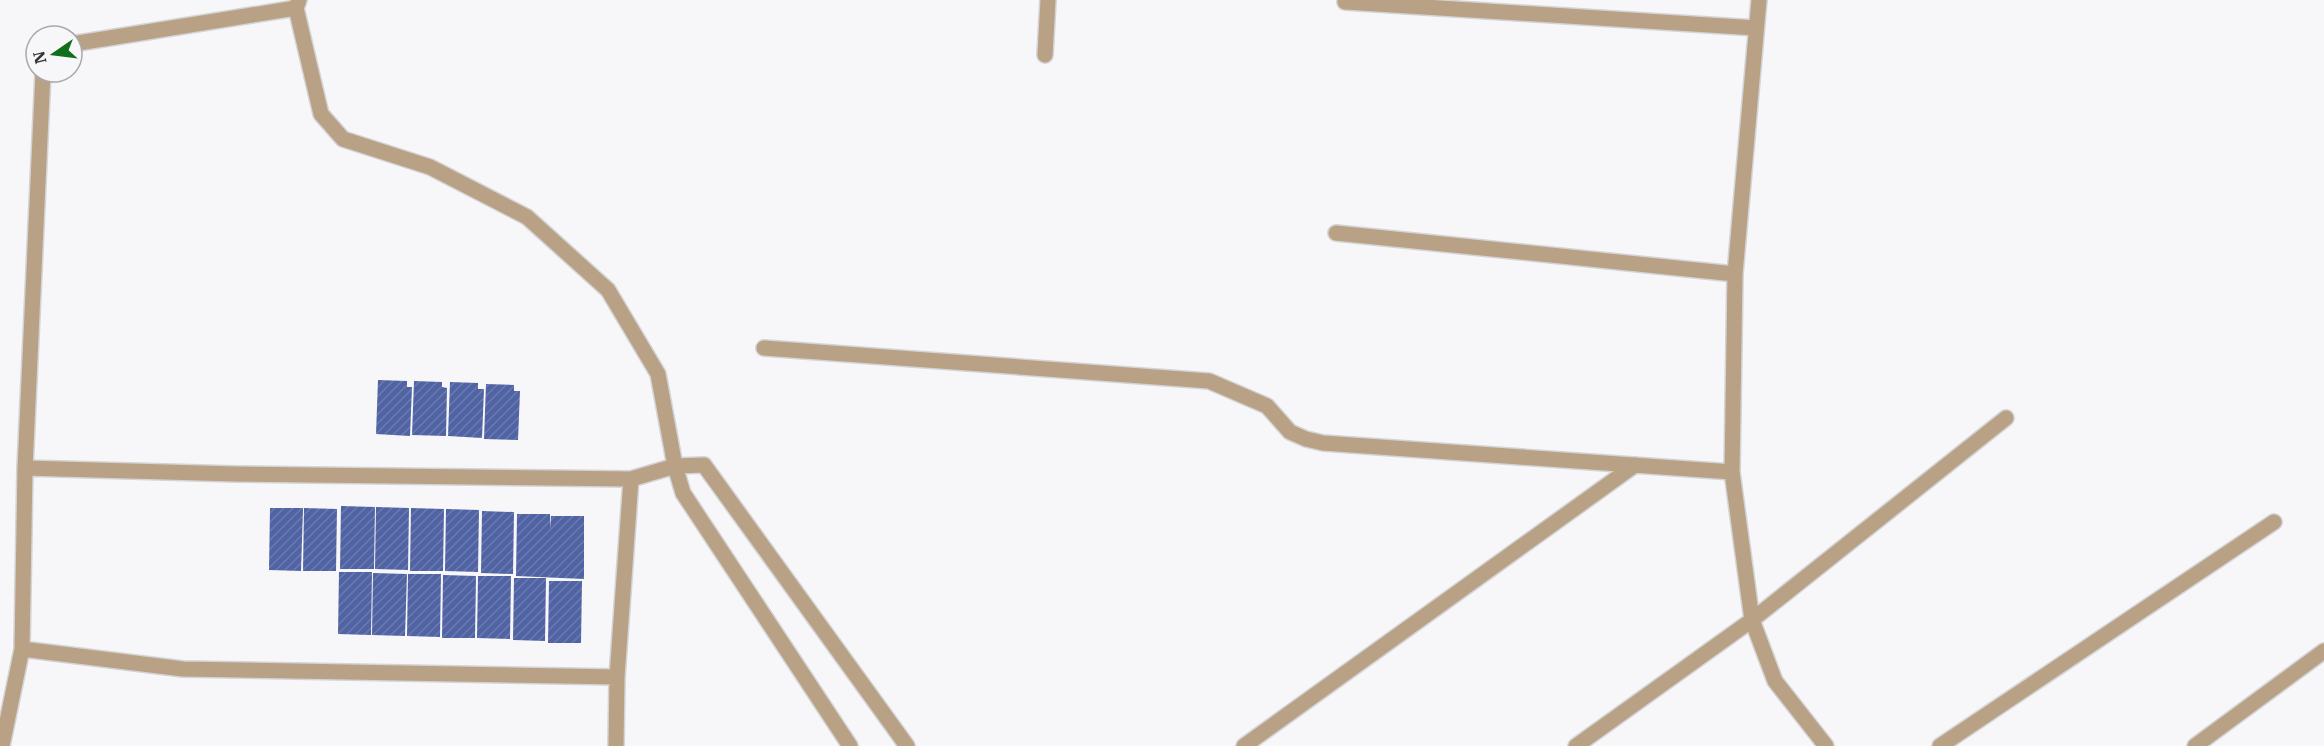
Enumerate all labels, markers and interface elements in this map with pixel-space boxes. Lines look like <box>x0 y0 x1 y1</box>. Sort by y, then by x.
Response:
north arrow <box>24 24 84 84</box>
text: N <box>28 49 51 66</box>

